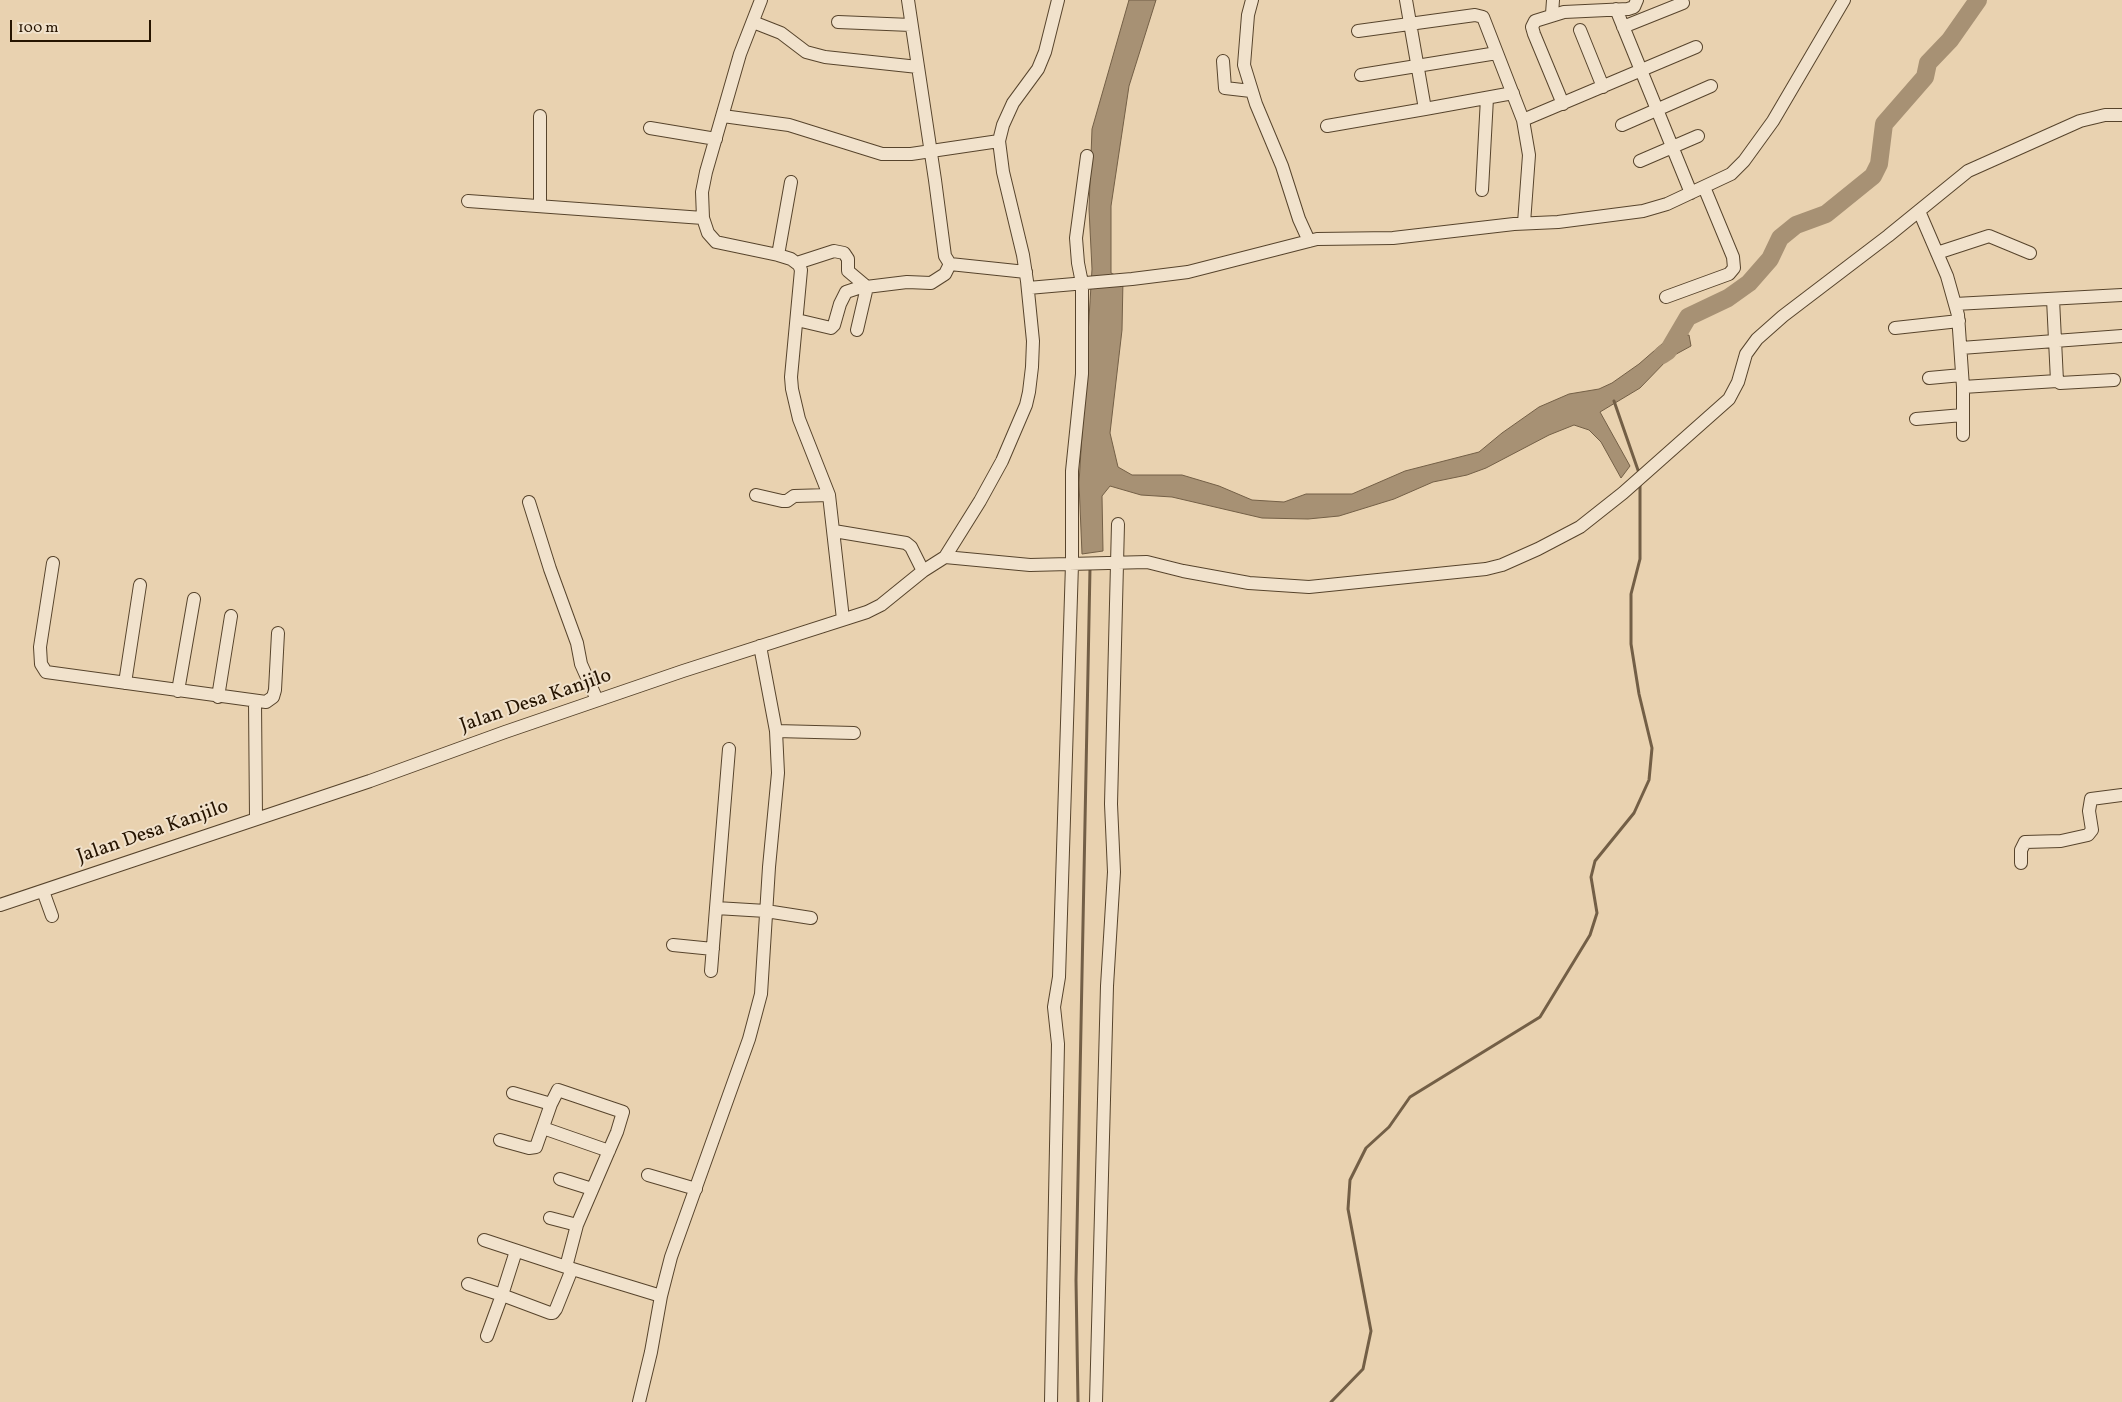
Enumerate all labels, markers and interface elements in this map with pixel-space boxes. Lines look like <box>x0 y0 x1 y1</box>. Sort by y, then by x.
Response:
scale bar <box>12 10 154 42</box>
text: 100 m <box>18 18 58 39</box>
street label: Jalan Desa Kanjilo <box>457 665 615 739</box>
street label: Jalan Desa Kanjilo <box>74 796 232 870</box>

